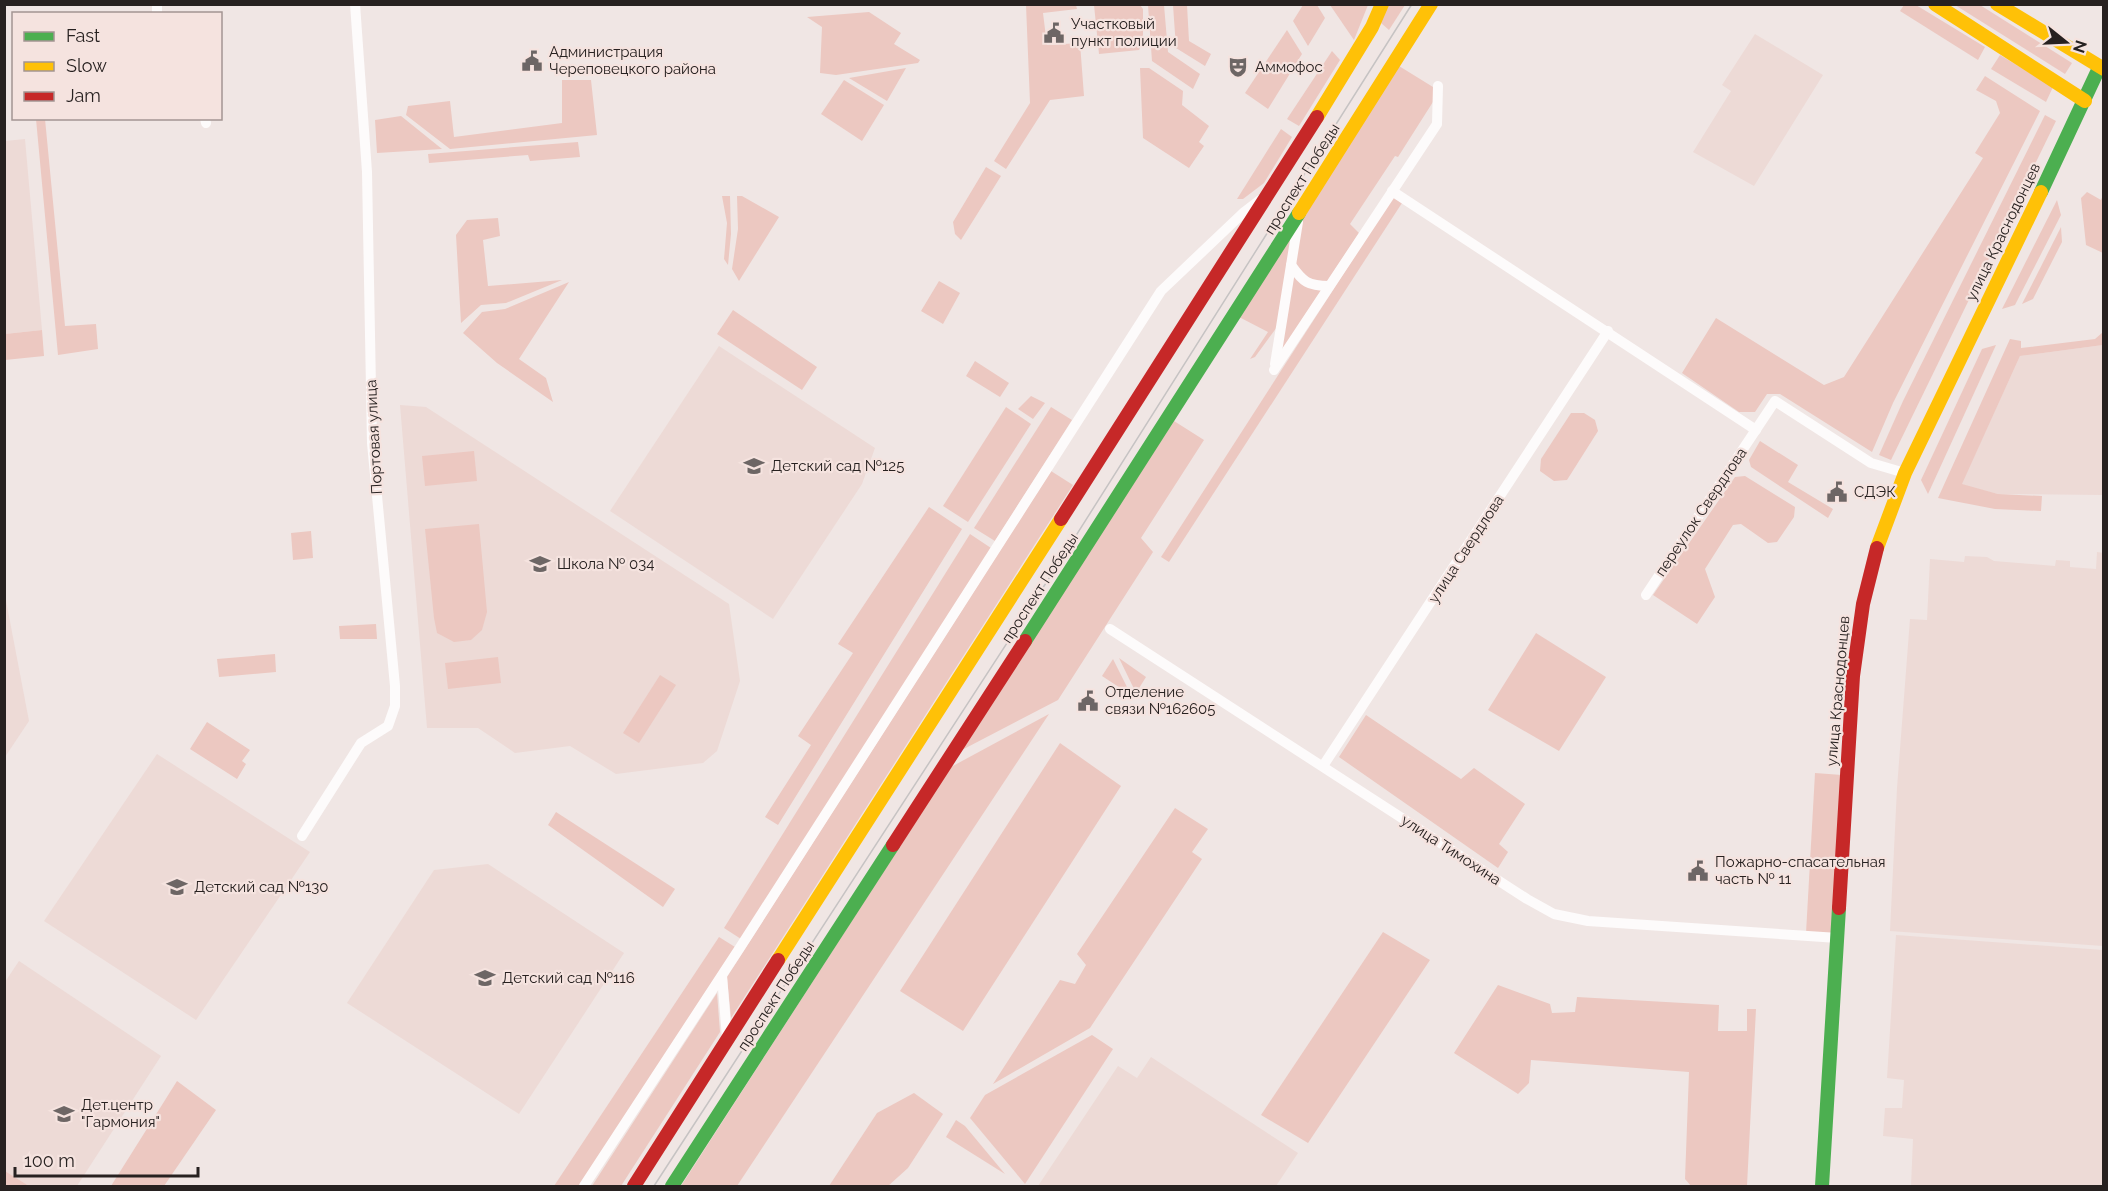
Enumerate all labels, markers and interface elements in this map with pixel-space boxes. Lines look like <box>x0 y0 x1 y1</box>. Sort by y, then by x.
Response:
legend <box>12 12 222 120</box>
north arrow <box>2036 12 2096 72</box>
place label: Участковый пункт полиции <box>1071 15 1177 50</box>
public building icon: Участковый пункт полиции <box>1042 21 1066 45</box>
text: Fast <box>66 25 100 46</box>
text: N <box>2069 38 2091 55</box>
place label: Администрация Череповецкого района <box>549 43 716 78</box>
public building icon: Администрация Череповецкого района <box>520 49 544 73</box>
text: Slow <box>66 55 107 76</box>
theatre icon: Аммофос <box>1226 55 1250 79</box>
place label: Аммофос <box>1255 58 1323 76</box>
text: Jam <box>66 85 101 106</box>
street label: проспект Победы <box>1261 120 1343 238</box>
street label: улица Краснодонцев <box>1962 160 2044 304</box>
street label: Портовая улица <box>362 379 386 495</box>
street label: переулок Свердлова <box>1651 444 1751 580</box>
school or university icon: Детский сад №125 <box>742 454 766 478</box>
place label: Детский сад №125 <box>771 457 904 475</box>
public building icon: СДЭК <box>1825 480 1849 504</box>
place label: СДЭК <box>1854 483 1896 501</box>
street label: улица Свердлова <box>1424 492 1508 606</box>
street label: проспект Победы <box>998 530 1082 646</box>
school or university icon: Школа № 034 <box>528 552 552 576</box>
place label: Школа № 034 <box>557 555 654 573</box>
street label: улица Краснодонцев <box>1822 615 1854 767</box>
place label: Отделение связи №162605 <box>1105 683 1215 718</box>
public building icon: Отделение связи №162605 <box>1076 689 1100 713</box>
street label: улица Тимохина <box>1398 811 1504 889</box>
place label: Пожарно-спасательная часть № 11 <box>1715 853 1886 888</box>
public building icon: Пожарно-спасательная часть № 11 <box>1686 859 1710 883</box>
school or university icon: Детский сад №130 <box>165 875 189 899</box>
place label: Детский сад №130 <box>194 878 329 896</box>
street label: проспект Победы <box>734 938 818 1054</box>
school or university icon: Детский сад №116 <box>473 966 497 990</box>
place label: Детский сад №116 <box>502 969 635 987</box>
place label: Дет.центр "Гармония" <box>81 1096 160 1131</box>
school or university icon: Дет.центр "Гармония" <box>52 1102 76 1126</box>
scale bar <box>15 1140 198 1178</box>
text: 100 m <box>24 1150 75 1171</box>

